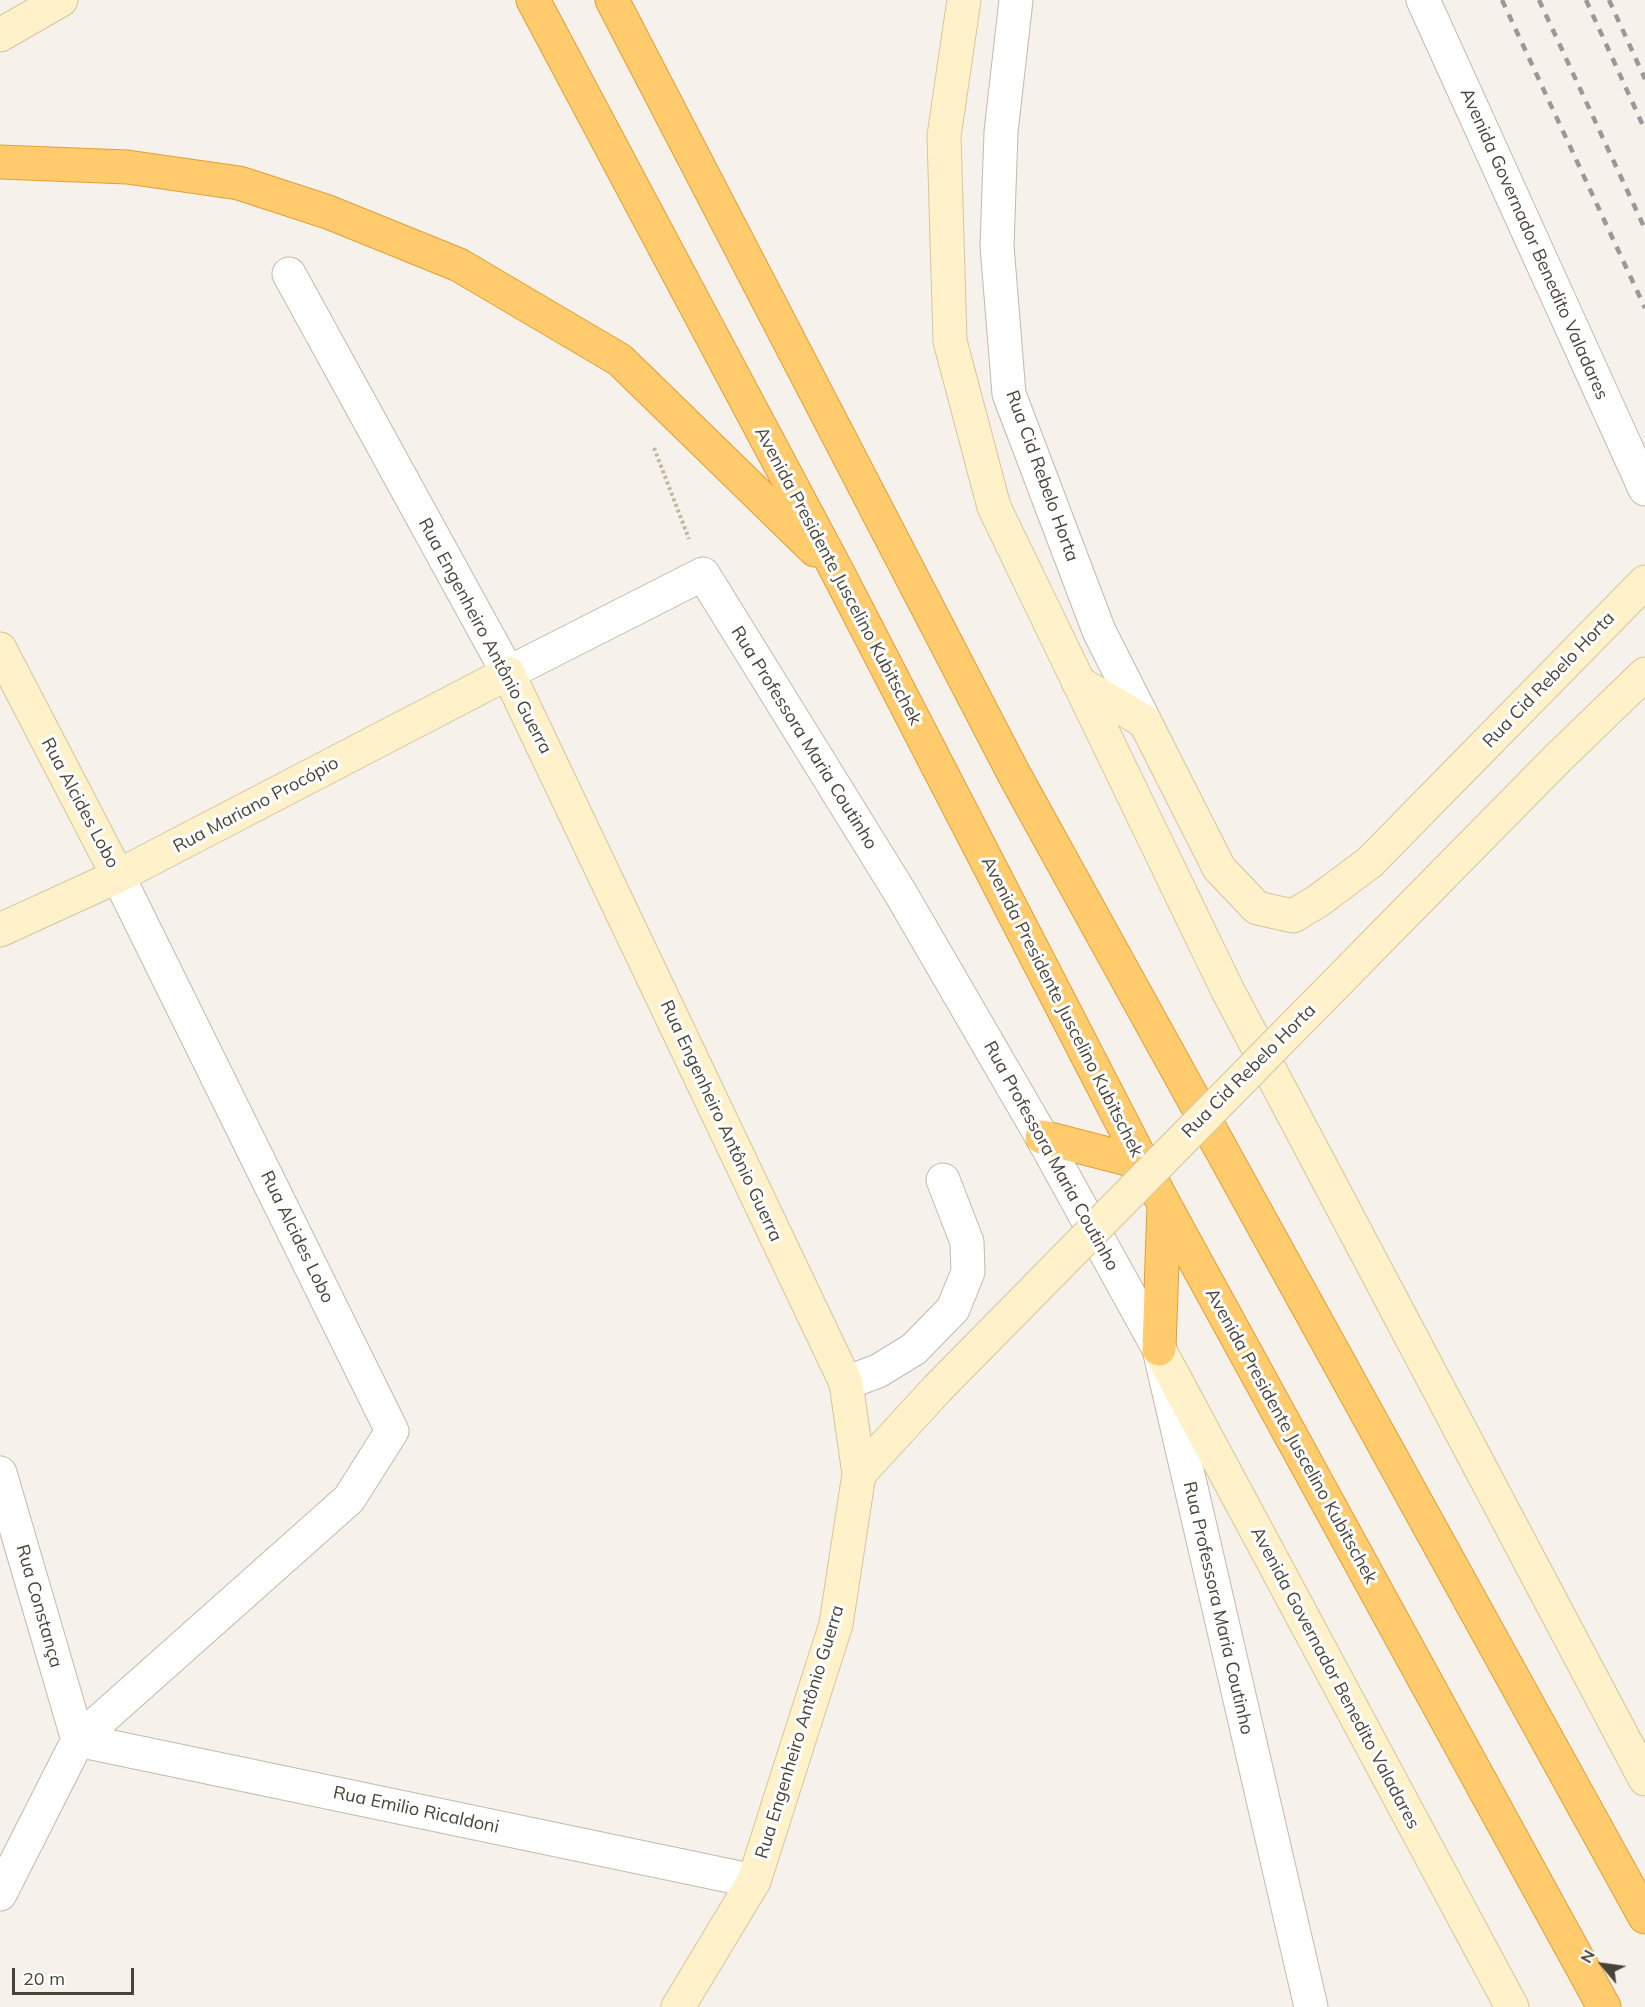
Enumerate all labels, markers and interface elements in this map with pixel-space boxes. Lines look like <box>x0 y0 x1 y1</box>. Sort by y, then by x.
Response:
street label: Avenida Governador Benedito Valadares <box>1455 85 1613 403</box>
street label: Rua Cid Rebelo Horta <box>1001 387 1083 565</box>
street label: Avenida Presidente Juscelino Kubitschek <box>750 423 926 729</box>
street label: Rua Engenheiro Antônio Guerra <box>414 514 556 758</box>
street label: Rua Cid Rebelo Horta <box>1479 608 1619 752</box>
street label: Rua Professora Maria Coutinho <box>726 622 882 854</box>
street label: Rua Alcides Lobo <box>37 734 123 872</box>
street label: Rua Mariano Procópio <box>170 752 342 858</box>
street label: Avenida Presidente Juscelino Kubitschek <box>977 853 1147 1161</box>
street label: Rua Engenheiro Antônio Guerra <box>655 997 787 1245</box>
street label: Rua Cid Rebelo Horta <box>1178 1000 1320 1142</box>
street label: Rua Professora Maria Coutinho <box>979 1037 1123 1275</box>
street label: Rua Alcides Lobo <box>256 1167 338 1307</box>
street label: Avenida Presidente Juscelino Kubitschek <box>1201 1285 1381 1587</box>
street label: Rua Professora Maria Coutinho <box>1178 1479 1258 1737</box>
street label: Avenida Governador Benedito Valadares <box>1246 1523 1424 1833</box>
street label: Rua Constança <box>11 1542 67 1670</box>
street label: Rua Engenheiro Antônio Guerra <box>751 1603 849 1861</box>
street label: Rua Emilio Ricaldoni <box>331 1782 501 1838</box>
north arrow <box>1573 1935 1633 1995</box>
text: N <box>1576 1946 1599 1966</box>
scale bar <box>15 1956 136 1994</box>
text: 20 m <box>23 1967 65 1990</box>

